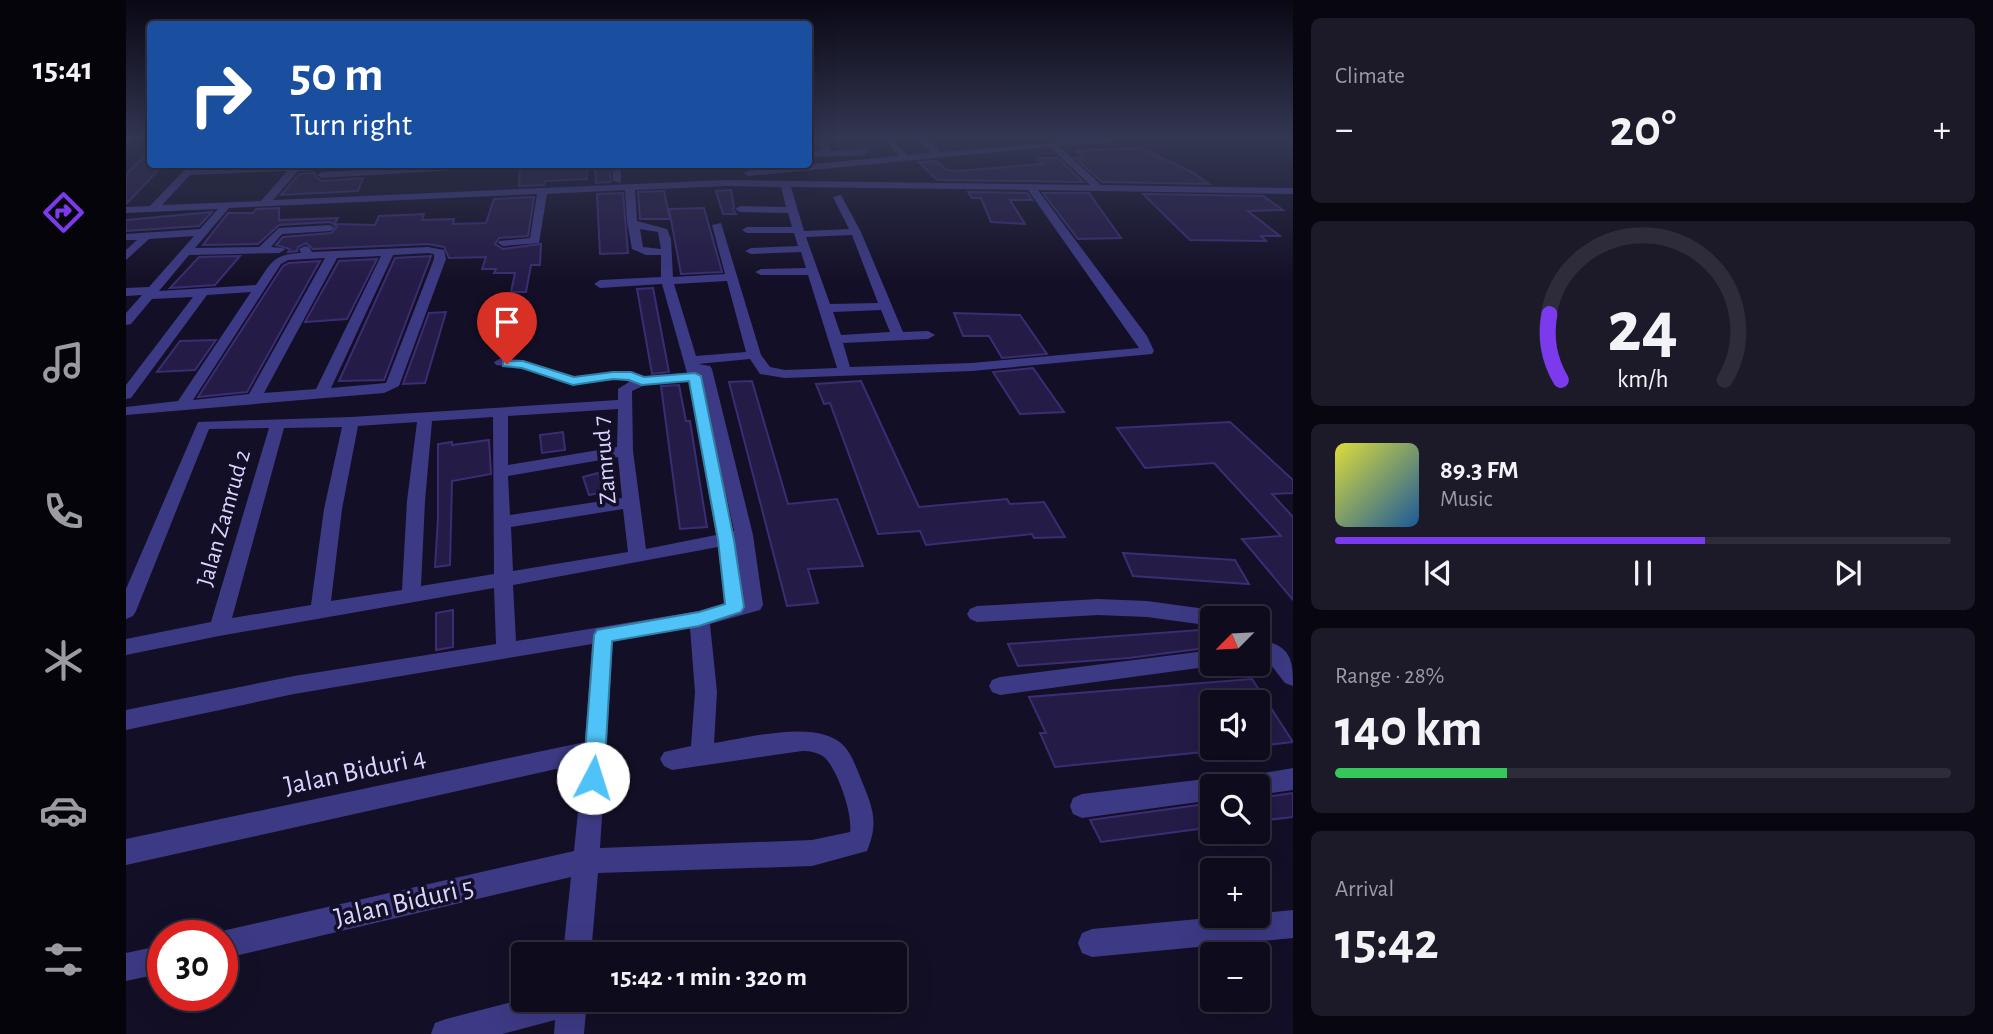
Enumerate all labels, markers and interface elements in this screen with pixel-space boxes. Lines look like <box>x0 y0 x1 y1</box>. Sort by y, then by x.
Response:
icon: right <box>175 49 266 140</box>
text: 50 m <box>290 51 384 100</box>
text: 15:41 <box>33 53 93 85</box>
text: Climate <box>1335 65 1405 88</box>
text: 20° <box>1610 103 1676 155</box>
text: Turn right <box>290 109 412 141</box>
text: − <box>1335 111 1353 149</box>
text: + <box>1933 111 1951 149</box>
icon: directions <box>39 188 88 237</box>
pin <box>477 292 537 364</box>
text: 24 <box>1608 292 1678 365</box>
icon: arrive <box>488 303 526 341</box>
icon: music <box>39 338 88 387</box>
text: km/h <box>1617 367 1669 392</box>
street label: Zamrud 7 <box>589 415 621 505</box>
street label: Jalan Zamrud 2 <box>193 447 255 589</box>
text: 89.3 FM <box>1440 457 1519 483</box>
icon: phone <box>39 487 88 536</box>
text: Music <box>1440 488 1492 511</box>
icon: previous <box>1419 554 1457 592</box>
icon: pause <box>1624 554 1662 592</box>
icon: next <box>1829 554 1867 592</box>
north arrow <box>1200 606 1270 676</box>
map controls <box>1200 606 1270 1012</box>
icon: climate <box>39 636 88 685</box>
text: Range · 28% <box>1335 665 1445 688</box>
button: sound <box>1200 690 1270 760</box>
text: 140 km <box>1335 703 1483 755</box>
position arrow <box>556 741 630 815</box>
street label: Jalan Biduri 4 <box>282 743 428 801</box>
button: search <box>1200 774 1270 844</box>
icon: car <box>39 786 88 835</box>
button: + <box>1200 858 1270 928</box>
street label: Jalan Biduri 5 <box>332 873 476 933</box>
text: Arrival <box>1335 878 1394 901</box>
text: 15:42 <box>1335 916 1439 968</box>
speed limit sign: 30 <box>147 920 238 1011</box>
icon: filters <box>39 935 88 984</box>
button: − <box>1200 942 1270 1012</box>
text: 15:42 · 1 min · 320 m <box>611 964 807 990</box>

